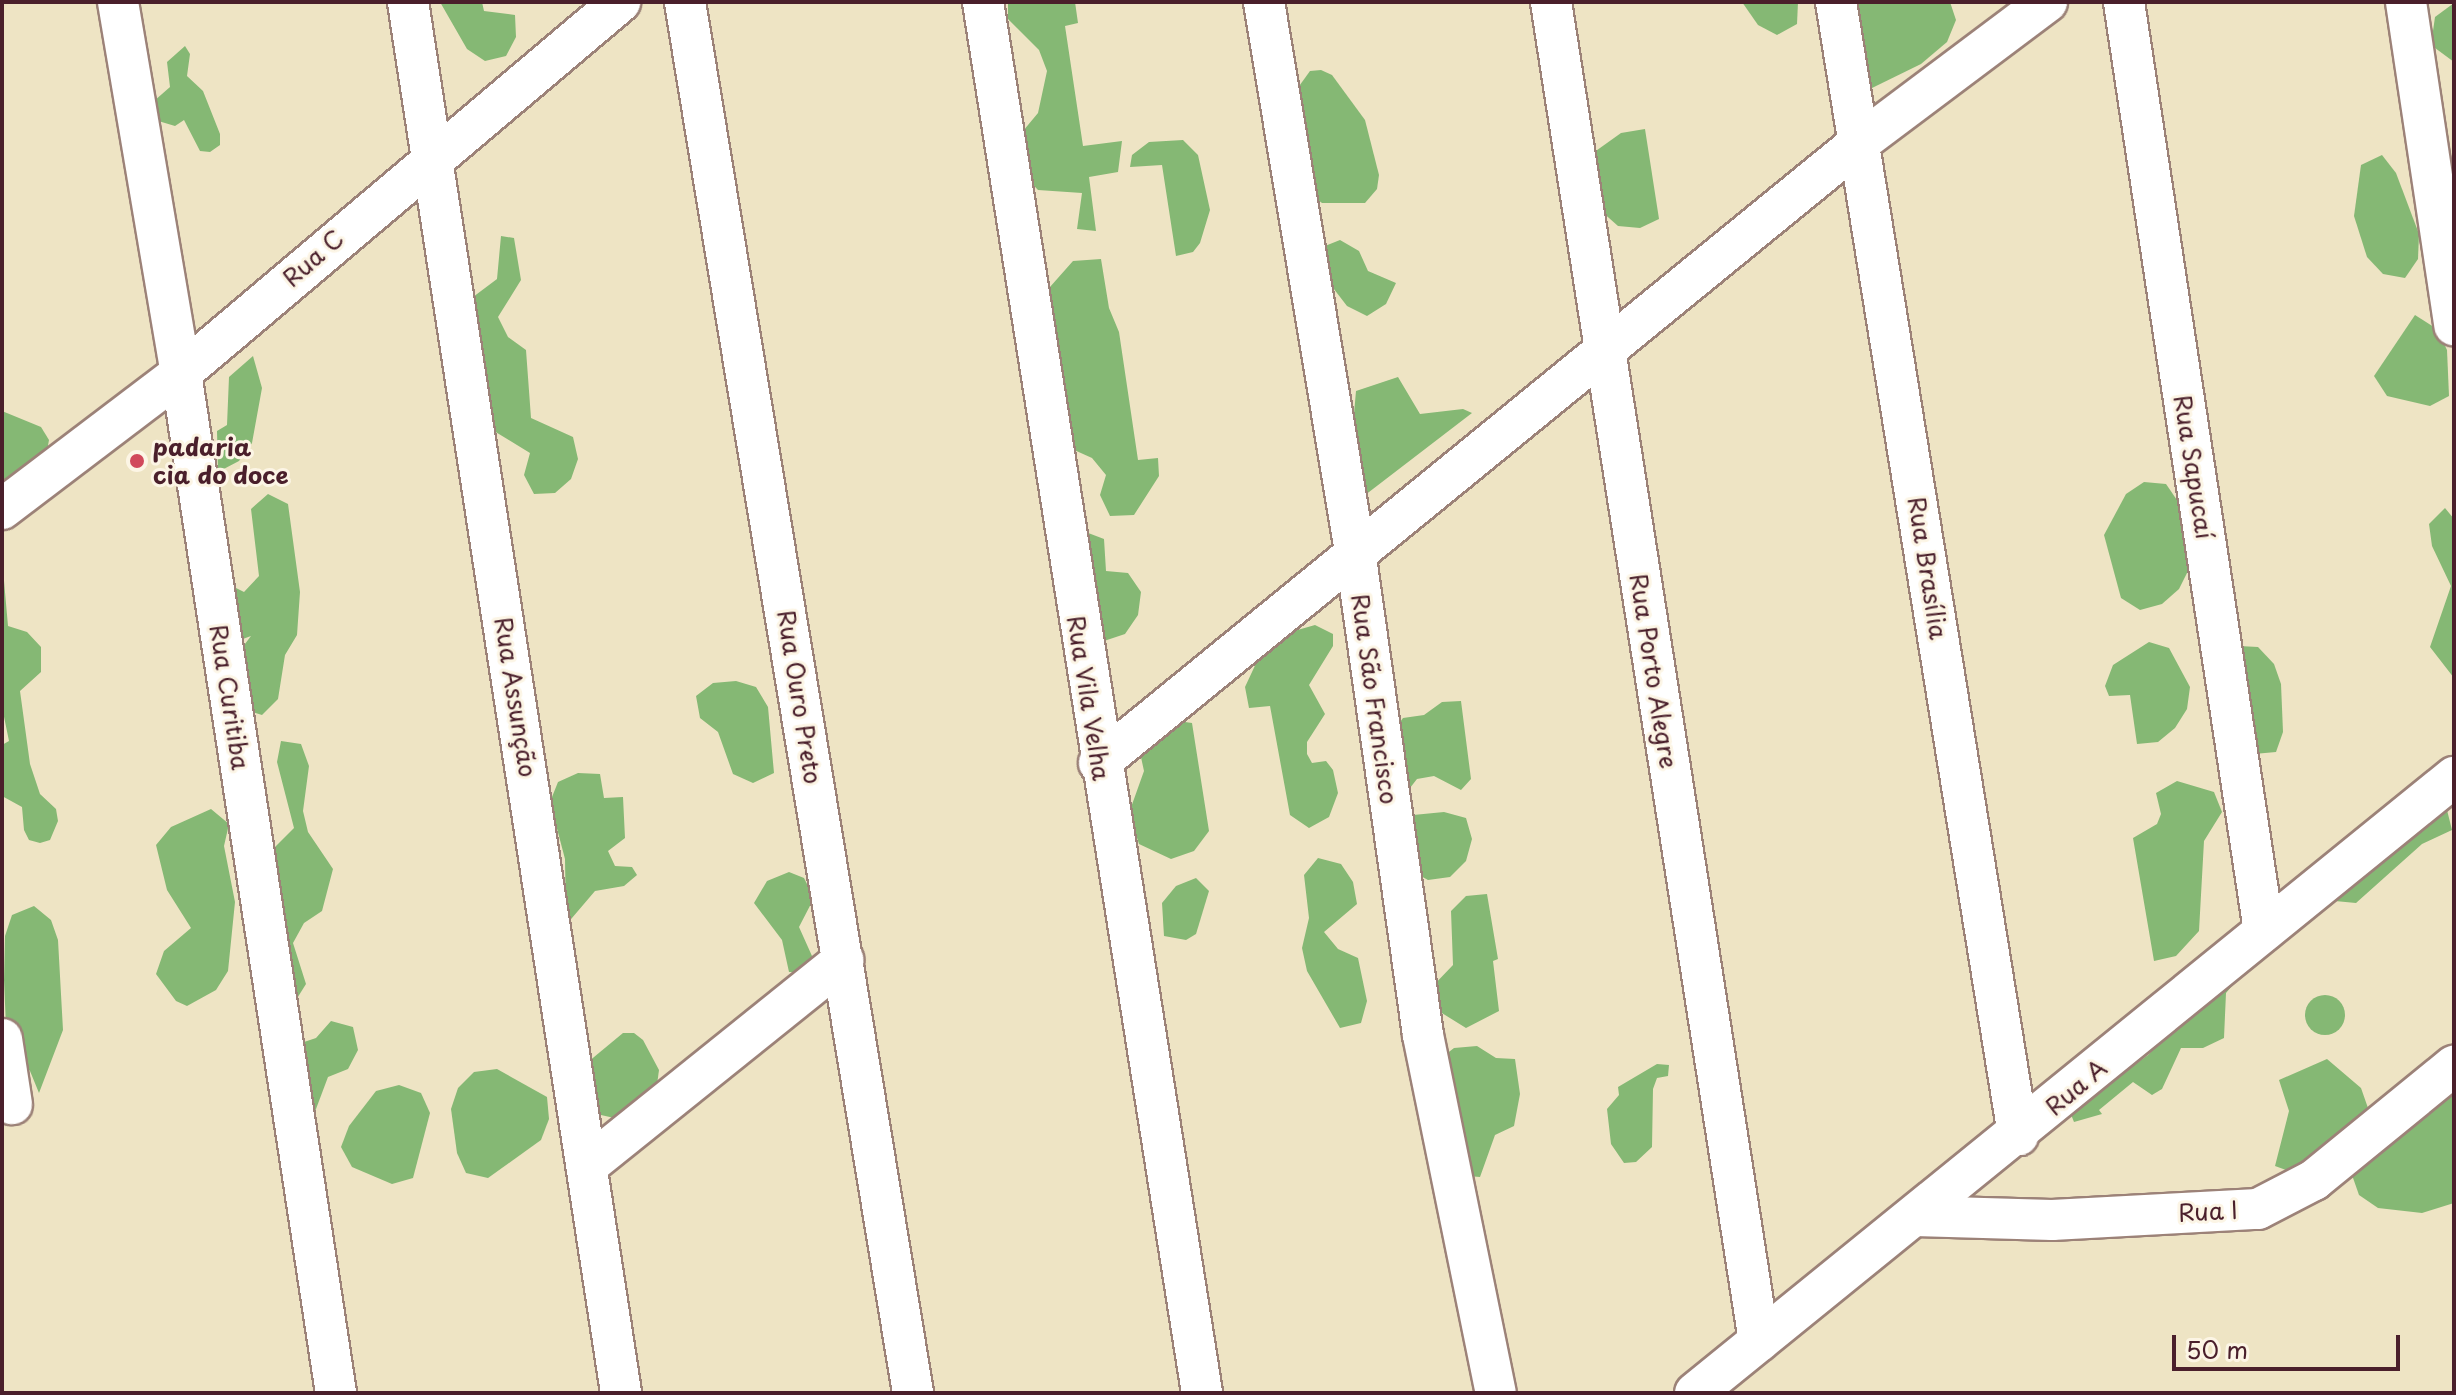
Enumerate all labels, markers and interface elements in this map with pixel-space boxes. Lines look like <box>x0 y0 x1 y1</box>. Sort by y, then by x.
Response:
street label: Rua C <box>276 223 350 293</box>
street label: Rua Sapucaí <box>2168 393 2220 541</box>
place label: padaria cia do doce <box>153 433 291 489</box>
marker: padaria cia do doce <box>128 452 146 470</box>
street label: Rua Brasília <box>1903 495 1953 641</box>
street label: Rua Porto Alegre <box>1624 571 1684 771</box>
street label: Rua São Francisco <box>1346 591 1404 807</box>
street label: Rua Ouro Preto <box>772 606 828 788</box>
street label: Rua Vila Velha <box>1062 612 1116 784</box>
street label: Rua Assunção <box>489 614 543 780</box>
street label: Rua Curitiba <box>204 621 256 773</box>
street label: Rua A <box>2039 1053 2113 1121</box>
street label: Rua I <box>2177 1195 2239 1227</box>
scale bar <box>2176 1319 2404 1369</box>
text: 50 m <box>2186 1331 2248 1367</box>

